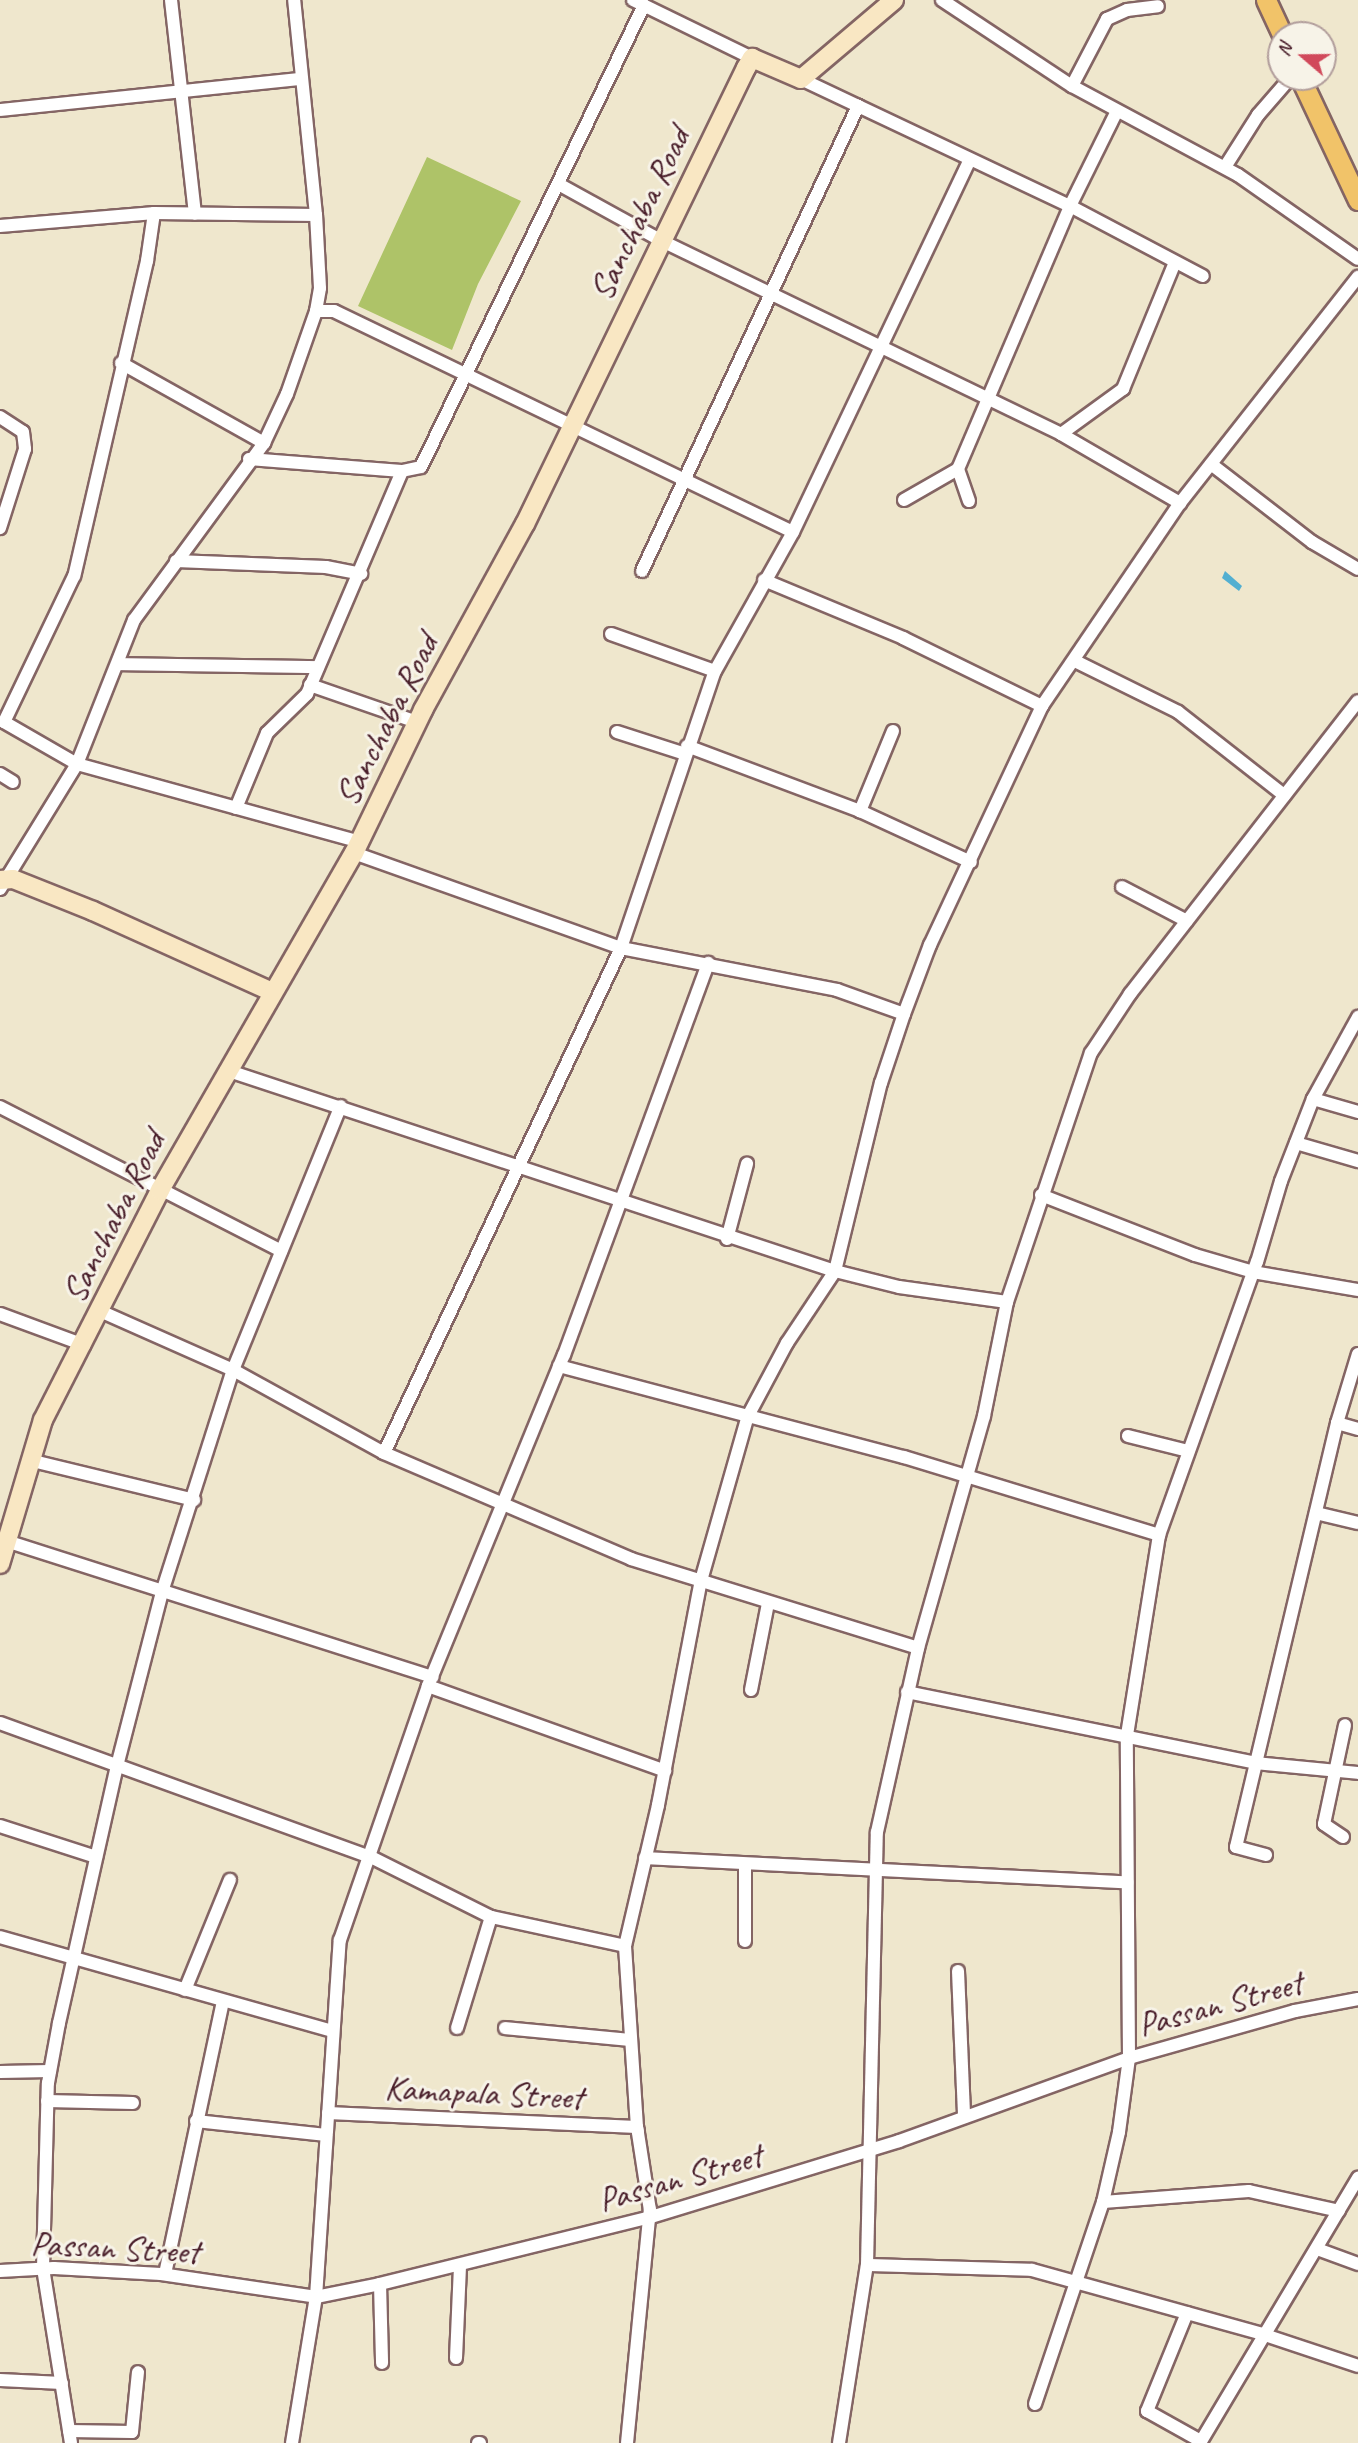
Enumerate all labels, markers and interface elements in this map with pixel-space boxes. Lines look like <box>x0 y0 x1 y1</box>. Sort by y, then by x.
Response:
north arrow <box>1267 21 1337 91</box>
text: N <box>1271 40 1297 59</box>
street label: Sanchaba Road <box>580 121 700 307</box>
street label: Sanchaba Road <box>326 627 448 813</box>
street label: Sanchaba Road <box>53 1124 175 1310</box>
street label: Passan Street <box>1133 1962 1307 2046</box>
street label: Kamapala Street <box>384 2067 584 2119</box>
street label: Passan Street <box>593 2135 767 2221</box>
street label: Passan Street <box>30 2223 200 2273</box>

